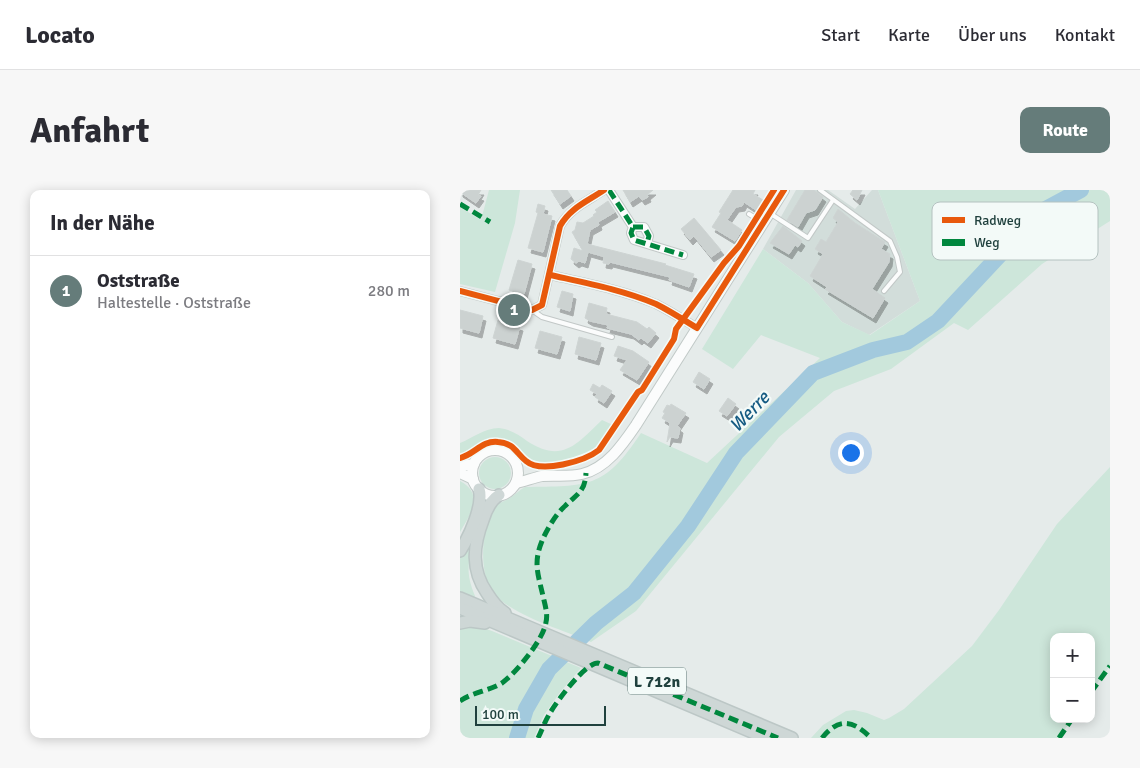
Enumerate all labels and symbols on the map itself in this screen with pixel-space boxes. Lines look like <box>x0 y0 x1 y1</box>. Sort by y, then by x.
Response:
legend <box>932 202 1098 260</box>
text: Radweg <box>974 212 1021 229</box>
text: Weg <box>974 234 1000 251</box>
pin: 1 <box>498 291 530 329</box>
water label: Werre <box>724 385 776 437</box>
your location <box>838 440 864 466</box>
road number: L 712n <box>628 668 686 694</box>
scale bar <box>475 703 606 726</box>

